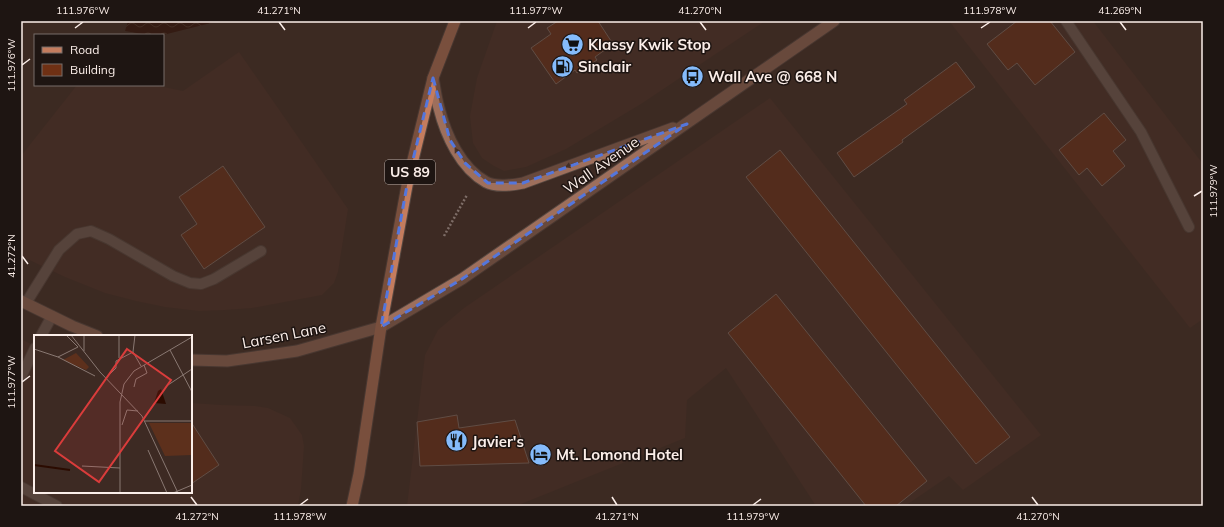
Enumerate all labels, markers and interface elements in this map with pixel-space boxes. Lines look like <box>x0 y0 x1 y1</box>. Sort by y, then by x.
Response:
text: 111.976°W <box>56 4 110 17</box>
text: 41.271°N <box>257 4 301 17</box>
text: 111.977°W <box>509 4 563 17</box>
text: 41.270°N <box>678 4 722 17</box>
text: 111.978°W <box>963 4 1017 17</box>
text: 41.269°N <box>1098 4 1142 17</box>
supermarket icon: Klassy Kwik Stop <box>559 31 585 57</box>
legend <box>34 34 164 86</box>
place label: Klassy Kwik Stop <box>588 35 711 54</box>
text: 111.976°W <box>5 38 18 92</box>
text: Road <box>70 42 99 57</box>
fuel station icon: Sinclair <box>549 53 575 79</box>
place label: Sinclair <box>578 57 631 76</box>
text: Building <box>70 62 115 77</box>
bus stop icon: Wall Ave @ 668 N <box>679 63 705 89</box>
place label: Wall Ave @ 668 N <box>708 67 837 86</box>
street label: Wall Avenue <box>559 132 643 198</box>
one-way arrow <box>454 147 462 158</box>
road number: US 89 <box>385 160 435 184</box>
one-way arrow <box>565 162 577 168</box>
text: 111.979°W <box>1207 164 1220 218</box>
text: 41.272°N <box>5 234 18 278</box>
street label: Larsen Lane <box>240 318 328 352</box>
inset map <box>34 335 192 493</box>
text: 111.977°W <box>5 355 18 409</box>
restaurant icon: Javier's <box>444 428 470 454</box>
place label: Javier's <box>472 432 524 451</box>
hotel icon: Mt. Lomond Hotel <box>527 441 553 467</box>
place label: Mt. Lomond Hotel <box>556 445 683 464</box>
text: 41.272°N <box>175 510 219 523</box>
text: 111.978°W <box>273 510 327 523</box>
text: 41.271°N <box>595 510 639 523</box>
text: 111.979°W <box>726 510 780 523</box>
text: 41.270°N <box>1016 510 1060 523</box>

